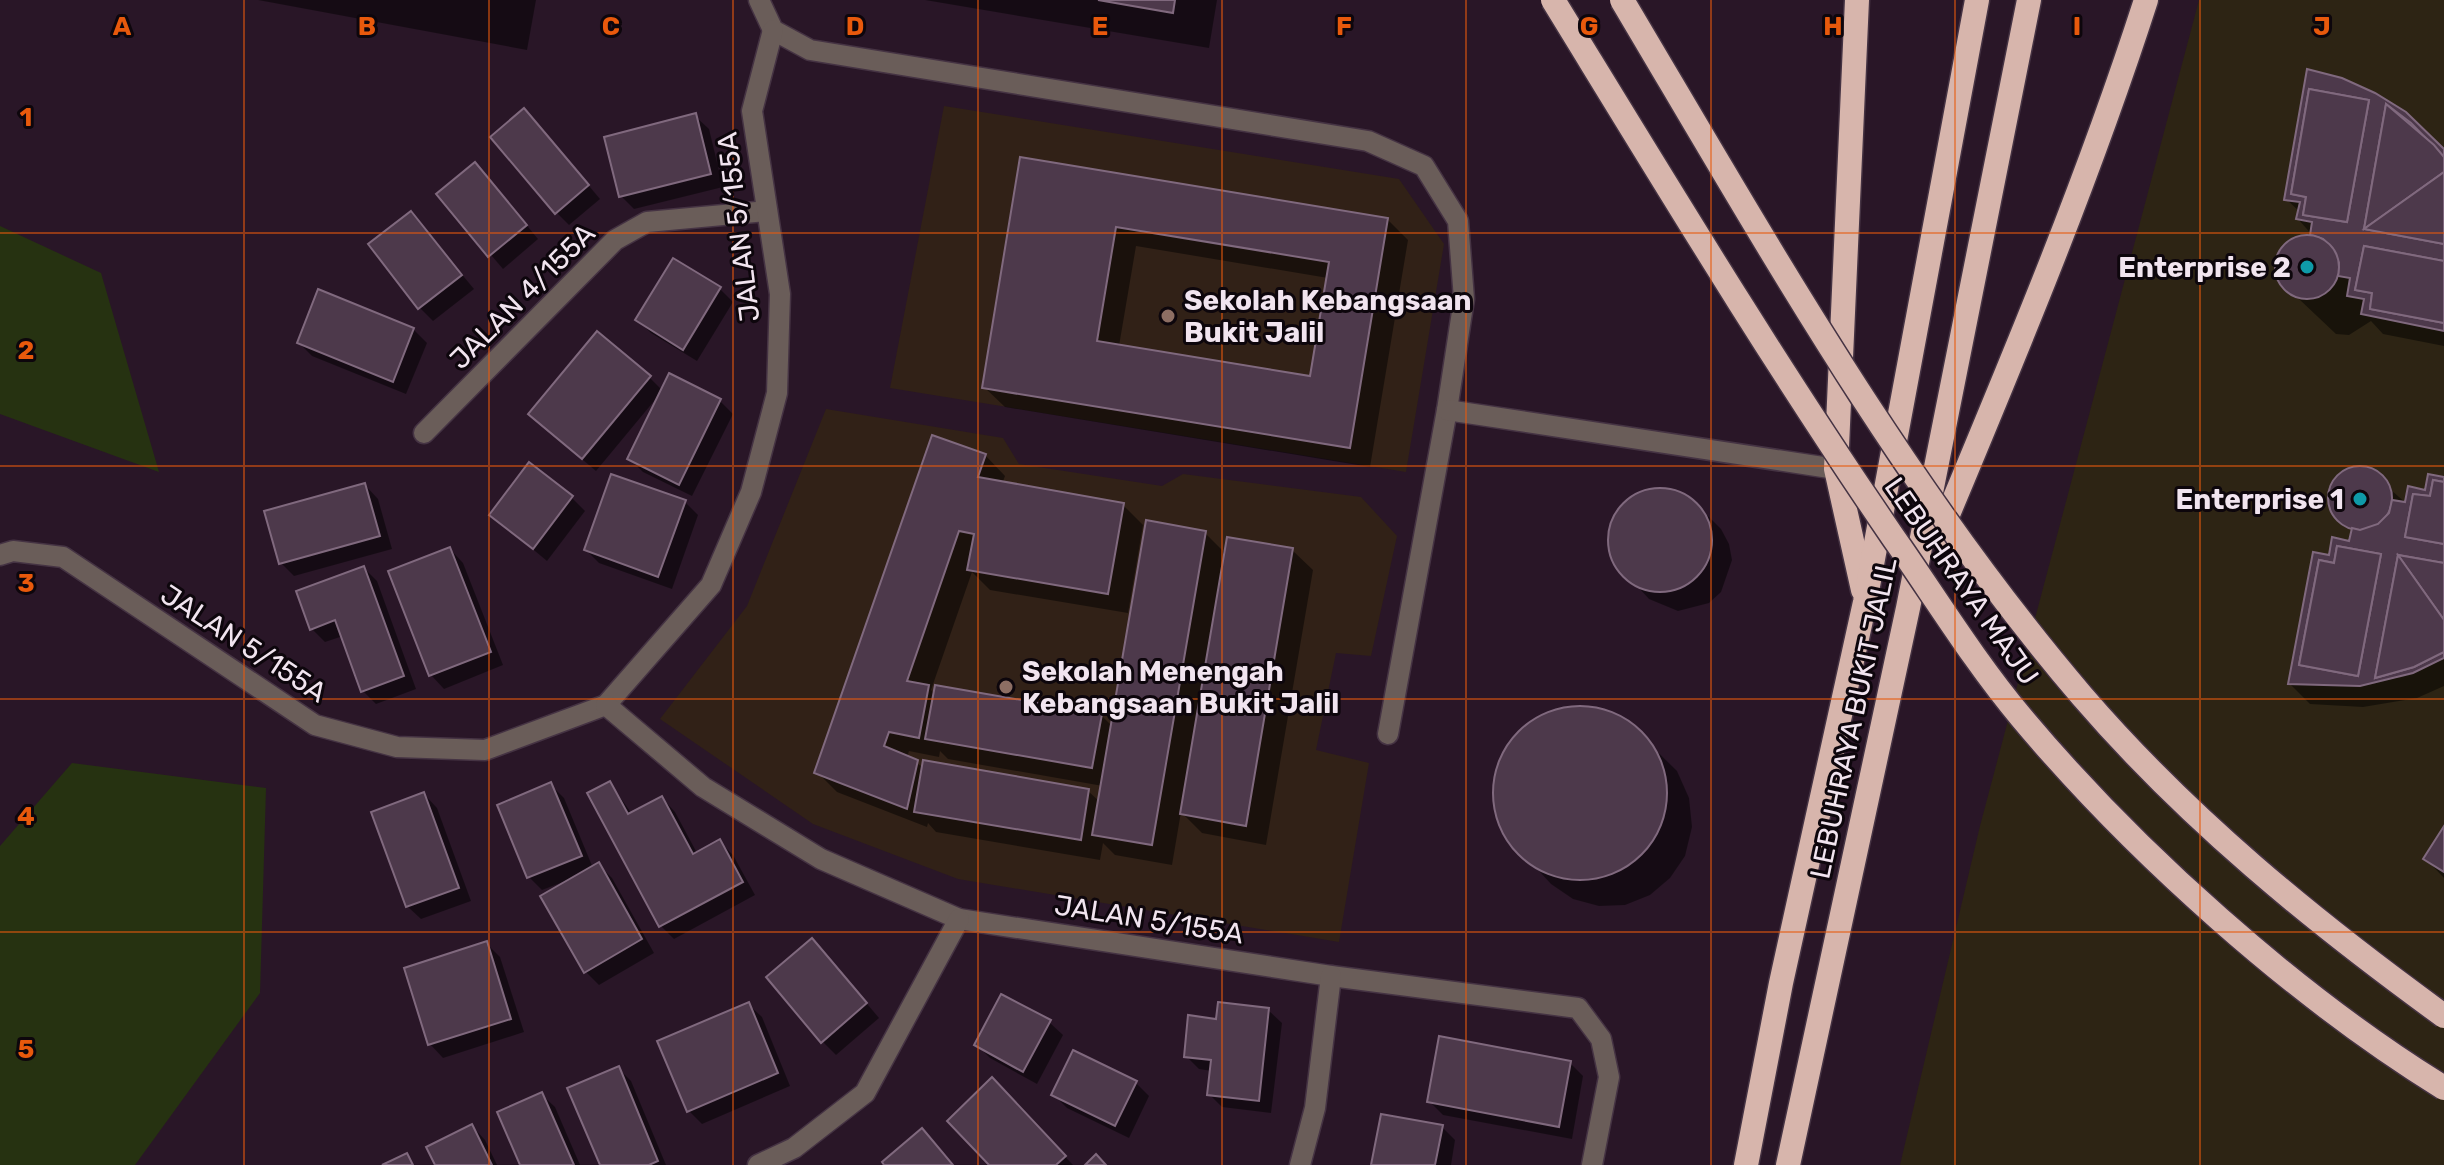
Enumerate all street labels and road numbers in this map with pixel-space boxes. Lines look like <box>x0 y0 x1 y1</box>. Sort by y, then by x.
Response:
street label: JALAN 5/155A <box>710 130 767 324</box>
street label: JALAN 4/155A <box>443 217 602 376</box>
street label: LEBUHRAYA MAJU <box>1878 471 2045 691</box>
street label: LEBUHRAYA BUKIT JALIL <box>1803 554 1904 882</box>
street label: JALAN 5/155A <box>155 578 333 709</box>
street label: JALAN 5/155A <box>1052 888 1246 951</box>

